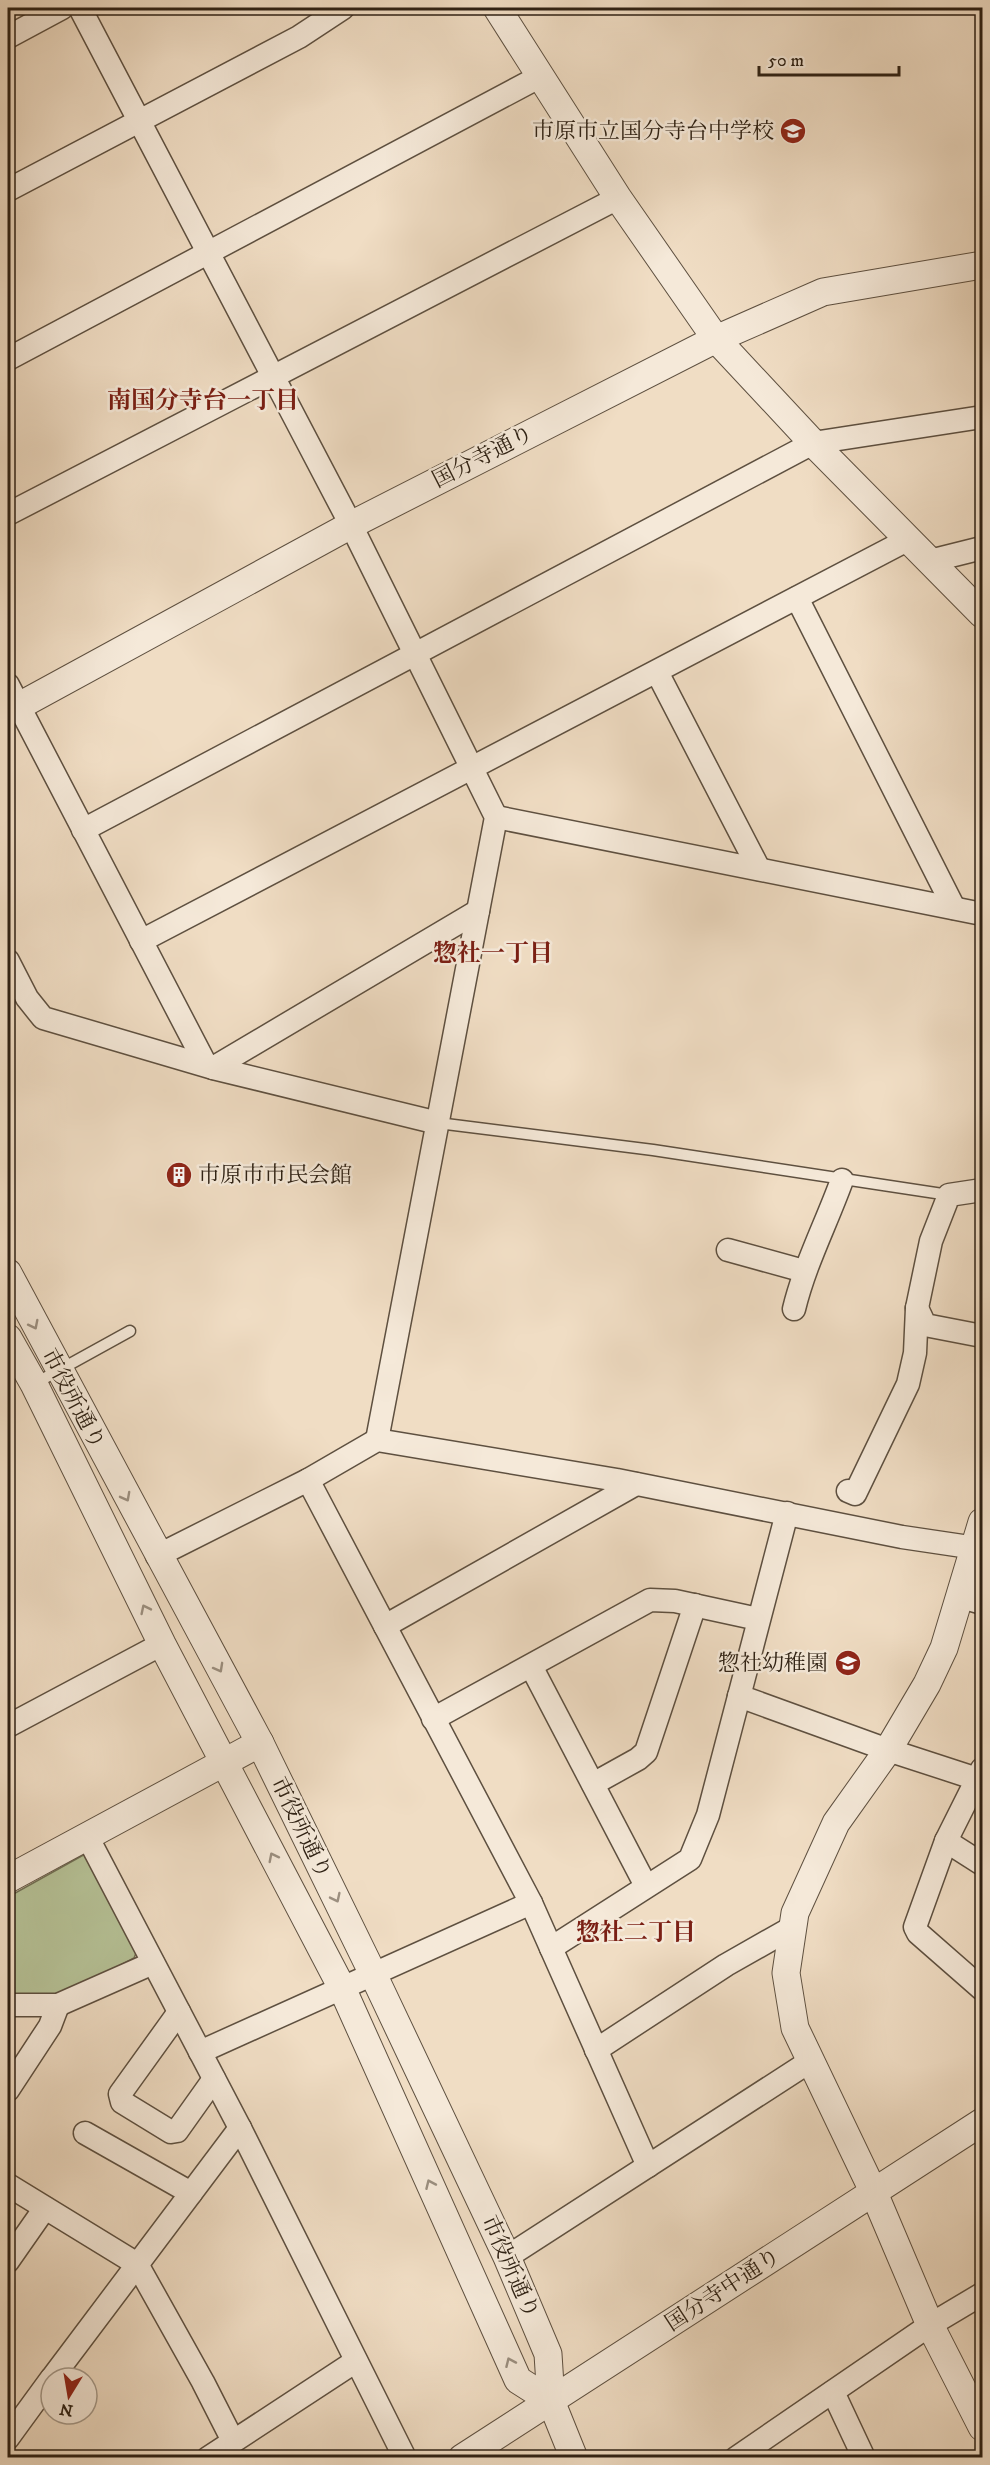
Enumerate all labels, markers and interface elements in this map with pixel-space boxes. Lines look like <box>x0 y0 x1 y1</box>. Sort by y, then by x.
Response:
scale bar <box>759 39 898 77</box>
text: 50 m <box>768 50 804 72</box>
school or university icon: 市原市立国分寺台中学校 <box>778 116 808 146</box>
place label: 市原市立国分寺台中学校 <box>532 118 774 145</box>
district label: 南国分寺台一丁目 <box>107 386 299 416</box>
street label: 国分寺通り <box>428 420 538 494</box>
district label: 惣社一丁目 <box>433 939 553 969</box>
building icon: 市原市市民会館 <box>164 1160 194 1190</box>
place label: 市原市市民会館 <box>198 1162 352 1189</box>
one-way arrow <box>27 1318 38 1329</box>
street label: 市役所通り <box>35 1344 111 1454</box>
one-way arrow <box>118 1491 130 1502</box>
one-way arrow <box>141 1605 152 1616</box>
school or university icon: 惣社幼稚園 <box>833 1648 863 1678</box>
place label: 惣社幼稚園 <box>718 1650 828 1677</box>
one-way arrow <box>211 1662 223 1673</box>
street label: 市役所通り <box>265 1773 337 1883</box>
one-way arrow <box>269 1852 281 1863</box>
one-way arrow <box>328 1892 340 1903</box>
district label: 惣社二丁目 <box>576 1918 696 1948</box>
one-way arrow <box>425 2180 437 2191</box>
street label: 市役所通り <box>475 2211 545 2323</box>
street label: 国分寺中通り <box>660 2243 786 2337</box>
one-way arrow <box>505 2358 517 2369</box>
north arrow <box>39 2366 99 2426</box>
text: N <box>58 2399 75 2421</box>

